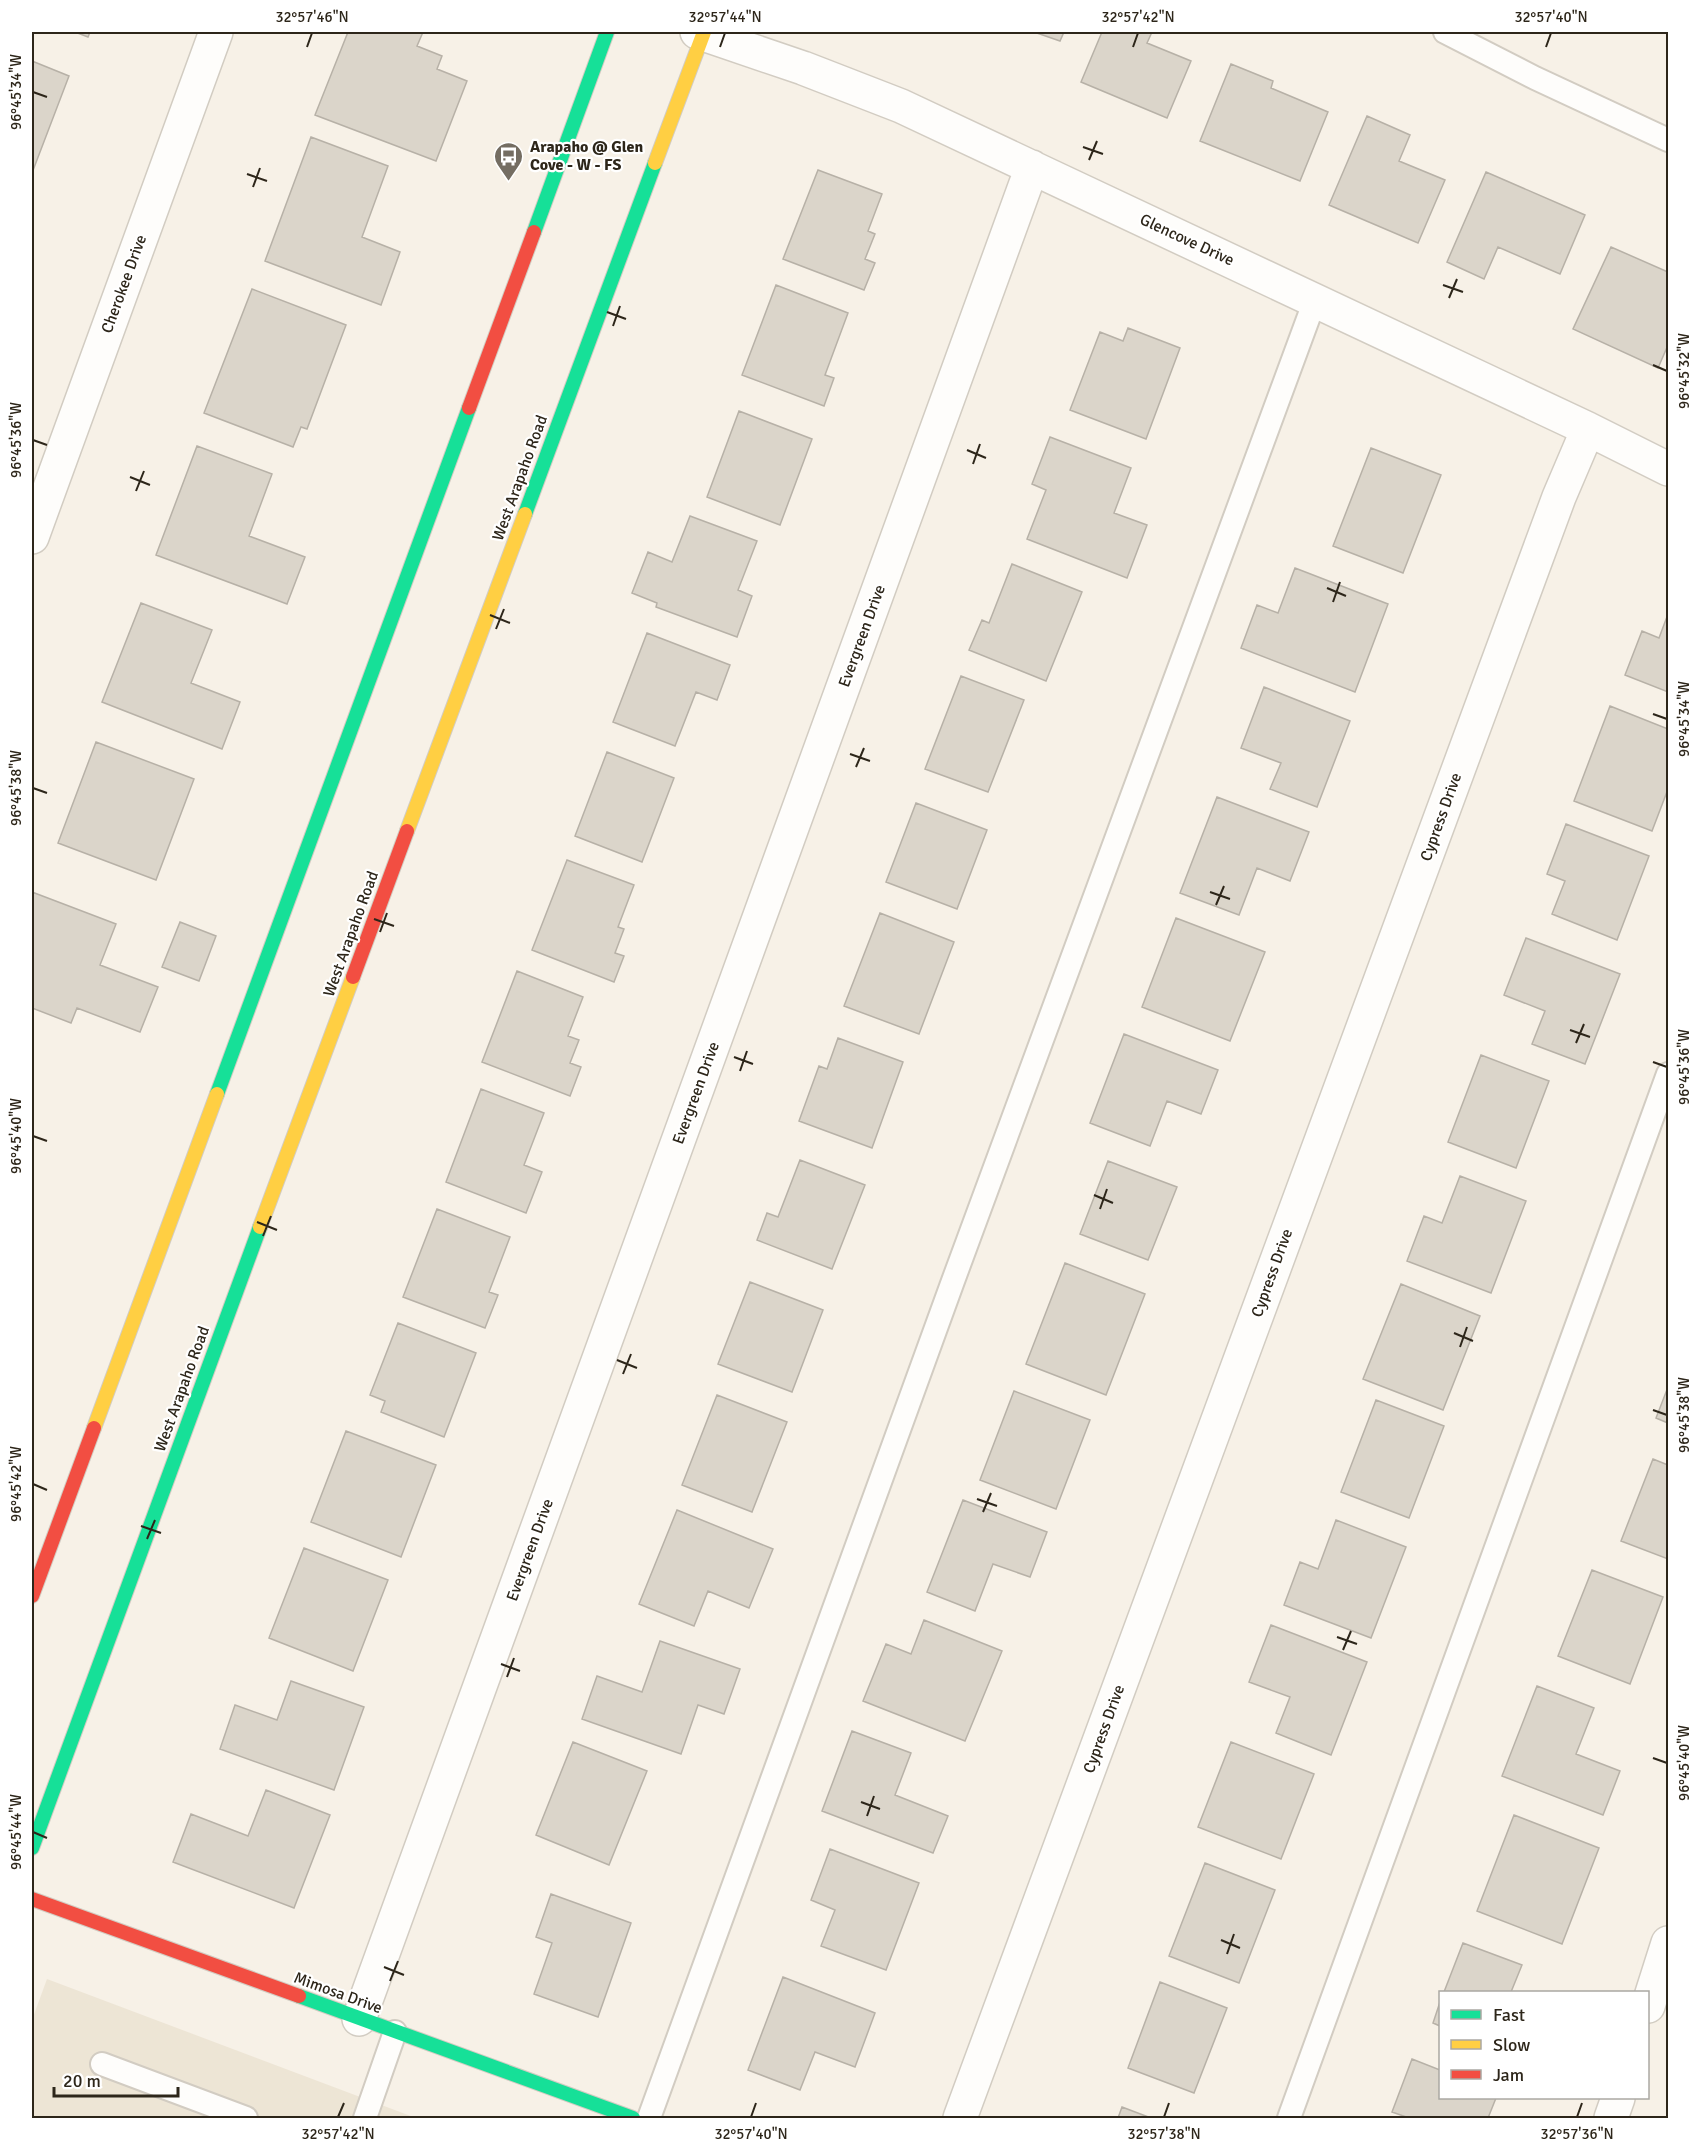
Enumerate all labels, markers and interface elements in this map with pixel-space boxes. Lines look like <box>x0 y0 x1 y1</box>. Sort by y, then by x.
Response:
text: 32°57'46"N <box>275 8 349 26</box>
text: 32°57'44"N <box>688 8 762 26</box>
text: 32°57'42"N <box>1101 8 1175 26</box>
text: 32°57'40"N <box>1514 8 1588 26</box>
text: 96°45'34"W <box>7 54 25 130</box>
place label: Arapaho @ Glen Cove - W - FS <box>530 137 643 175</box>
bus stop icon: Arapaho @ Glen Cove - W - FS <box>493 140 525 182</box>
street label: Glencove Drive <box>1137 209 1237 271</box>
street label: Cherokee Drive <box>97 232 151 336</box>
text: 96°45'32"W <box>1675 333 1693 409</box>
text: 96°45'36"W <box>7 402 25 478</box>
street label: West Arapaho Road <box>488 412 552 544</box>
street label: Evergreen Drive <box>834 582 890 690</box>
text: 96°45'34"W <box>1675 681 1693 757</box>
text: 96°45'38"W <box>7 750 25 826</box>
street label: Cypress Drive <box>1416 770 1466 864</box>
street label: West Arapaho Road <box>319 868 383 1000</box>
text: 96°45'36"W <box>1675 1029 1693 1105</box>
street label: Evergreen Drive <box>668 1039 724 1147</box>
text: 96°45'40"W <box>7 1098 25 1174</box>
street label: Cypress Drive <box>1247 1226 1297 1320</box>
street label: West Arapaho Road <box>150 1323 214 1455</box>
text: 96°45'38"W <box>1675 1377 1693 1453</box>
text: 96°45'42"W <box>7 1446 25 1522</box>
street label: Evergreen Drive <box>502 1496 558 1604</box>
street label: Cypress Drive <box>1079 1682 1129 1776</box>
text: 96°45'40"W <box>1675 1725 1693 1801</box>
text: 96°45'44"W <box>7 1794 25 1870</box>
street label: Mimosa Drive <box>291 1968 385 2018</box>
legend <box>1439 1991 1649 2099</box>
text: Fast <box>1493 2004 1525 2026</box>
text: Slow <box>1493 2034 1530 2056</box>
scale bar <box>54 2060 178 2098</box>
text: Jam <box>1493 2064 1524 2086</box>
text: 20 m <box>63 2070 101 2092</box>
text: 32°57'42"N <box>301 2125 375 2143</box>
text: 32°57'40"N <box>714 2125 788 2143</box>
text: 32°57'38"N <box>1127 2125 1201 2143</box>
text: 32°57'36"N <box>1540 2125 1614 2143</box>

